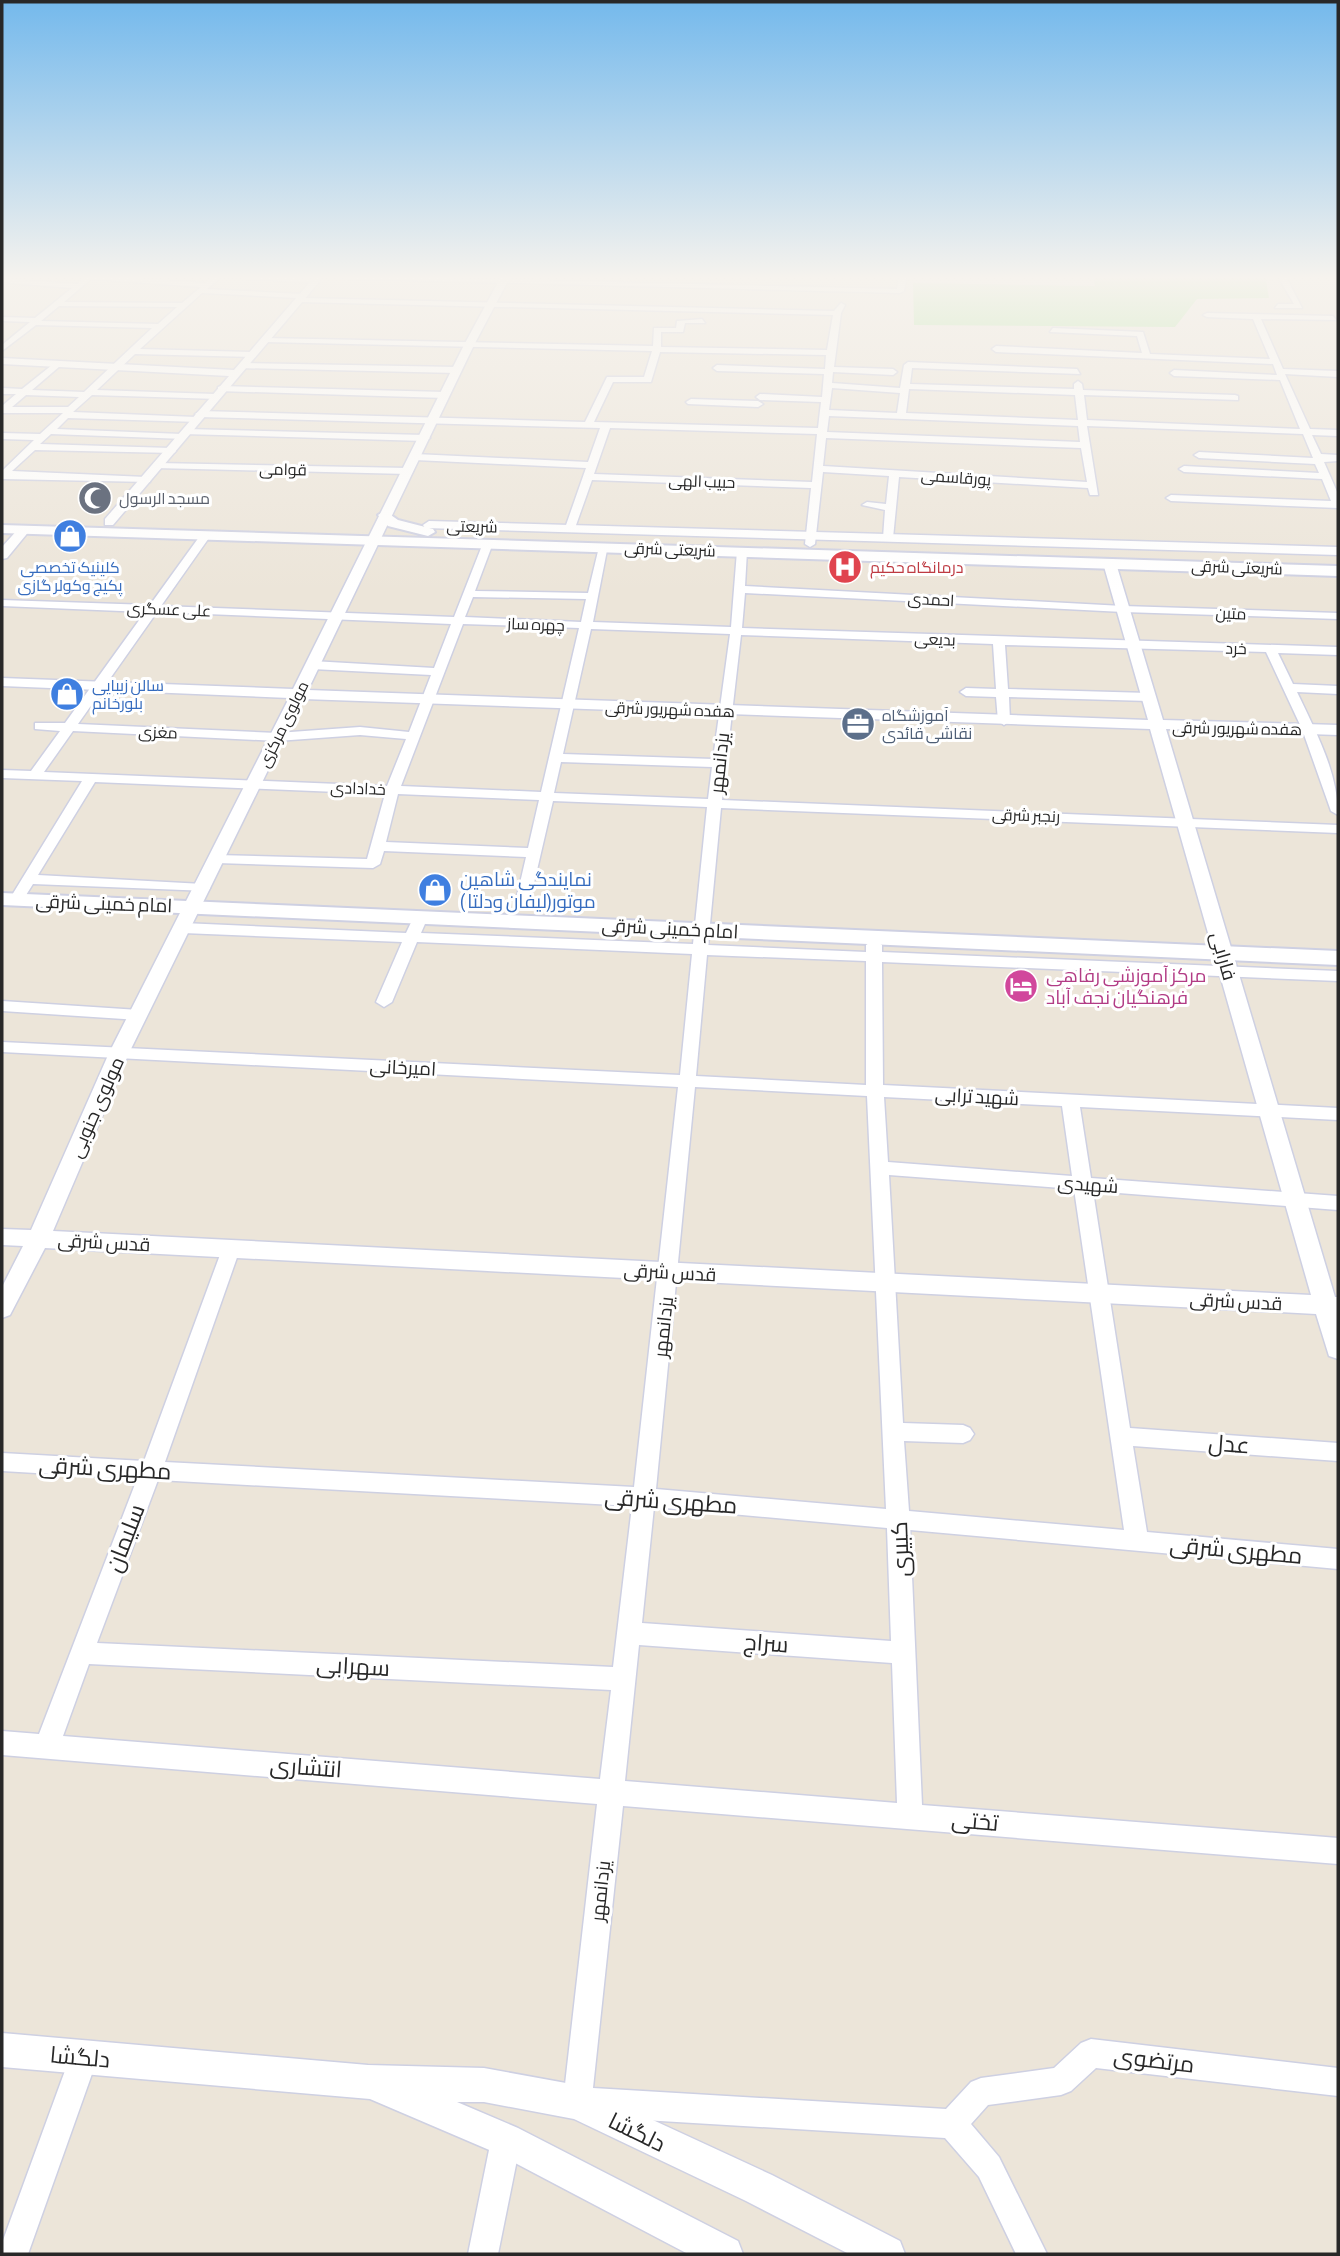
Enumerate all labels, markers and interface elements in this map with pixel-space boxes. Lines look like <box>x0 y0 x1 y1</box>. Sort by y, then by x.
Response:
street label: قوامی <box>259 460 307 480</box>
street label: پورقاسمی <box>920 466 992 491</box>
street label: حبیب الهی <box>668 471 736 493</box>
mosque icon: مسجد الرسول <box>76 479 114 517</box>
place label: مسجد الرسول <box>119 489 210 509</box>
shop icon: کلینیک تخصصی پکیج وکولر گازی <box>51 517 89 555</box>
street label: شریعتی <box>446 517 498 537</box>
street label: شریعتی شرقی <box>624 538 716 562</box>
hospital icon: درمانگاه حکیم <box>826 548 864 586</box>
street label: شریعتی شرقی <box>1191 556 1283 580</box>
place label: کلینیک تخصصی پکیج وکولر گازی <box>17 558 123 597</box>
place label: درمانگاه حکیم <box>870 558 963 579</box>
street label: احمدی <box>907 589 955 611</box>
street label: علی عسگری <box>126 599 211 621</box>
street label: متین <box>1215 603 1247 625</box>
street label: چهره ساز <box>506 614 565 637</box>
street label: بدیعی <box>914 629 956 651</box>
street label: خرد <box>1225 639 1247 658</box>
shop icon: سالن زیبایی بلورخانم <box>48 675 86 713</box>
place label: سالن زیبایی بلورخانم <box>92 676 164 715</box>
street label: مولوی مرکزی <box>254 678 313 771</box>
street label: هفده شهریور شرقی <box>605 698 735 722</box>
office icon: آموزشگاه نقاشی قائدی <box>839 705 877 743</box>
place label: آموزشگاه نقاشی قائدی <box>882 706 972 744</box>
street label: هفده شهریور شرقی <box>1172 718 1302 740</box>
street label: مغزی <box>138 722 178 744</box>
street label: یزدانمهر <box>705 731 734 796</box>
street label: خدادادی <box>330 778 386 800</box>
street label: رنجبر شرقی <box>992 805 1060 827</box>
place label: نمایندگی شاهین موتور(لیفان ودلتا ) <box>460 868 596 913</box>
shop icon: نمایندگی شاهین موتور(لیفان ودلتا ) <box>416 871 454 909</box>
street label: امام خمینی شرقی <box>35 890 173 919</box>
street label: امام خمینی شرقی <box>601 913 739 946</box>
street label: فارابی <box>1206 929 1241 983</box>
place label: مرکز آموزشی رفاهی فرهنگیان نجف آباد <box>1046 964 1207 1009</box>
hotel icon: مرکز آموزشی رفاهی فرهنگیان نجف آباد <box>1002 967 1040 1005</box>
street label: مولوی جنوبی <box>64 1053 129 1161</box>
street label: امیرخانی <box>369 1054 437 1081</box>
street label: شهید ترابی <box>934 1083 1020 1110</box>
street label: شهیدی <box>1057 1171 1119 1198</box>
street label: قدس شرقی <box>57 1229 151 1256</box>
street label: قدس شرقی <box>623 1259 717 1286</box>
street label: قدس شرقی <box>1189 1288 1283 1315</box>
street label: یزدانمهر <box>649 1295 678 1360</box>
street label: عدل <box>1207 1430 1250 1459</box>
street label: مطهری شرقی <box>38 1452 172 1485</box>
street label: مطهری شرقی <box>604 1483 738 1520</box>
street label: سلیمان <box>100 1500 151 1576</box>
street label: کبیری <box>886 1521 915 1577</box>
street label: مطهری شرقی <box>1168 1531 1303 1570</box>
street label: سراج <box>742 1628 789 1661</box>
street label: سهرابی <box>315 1651 391 1682</box>
street label: انتشاری <box>269 1752 343 1783</box>
street label: تختی <box>950 1806 1000 1837</box>
street label: یزدانمهر <box>586 1859 615 1924</box>
street label: دلگشا <box>49 2041 111 2073</box>
street label: مرتضوی <box>1112 2042 1196 2079</box>
street label: دلگشا <box>604 2107 670 2157</box>

